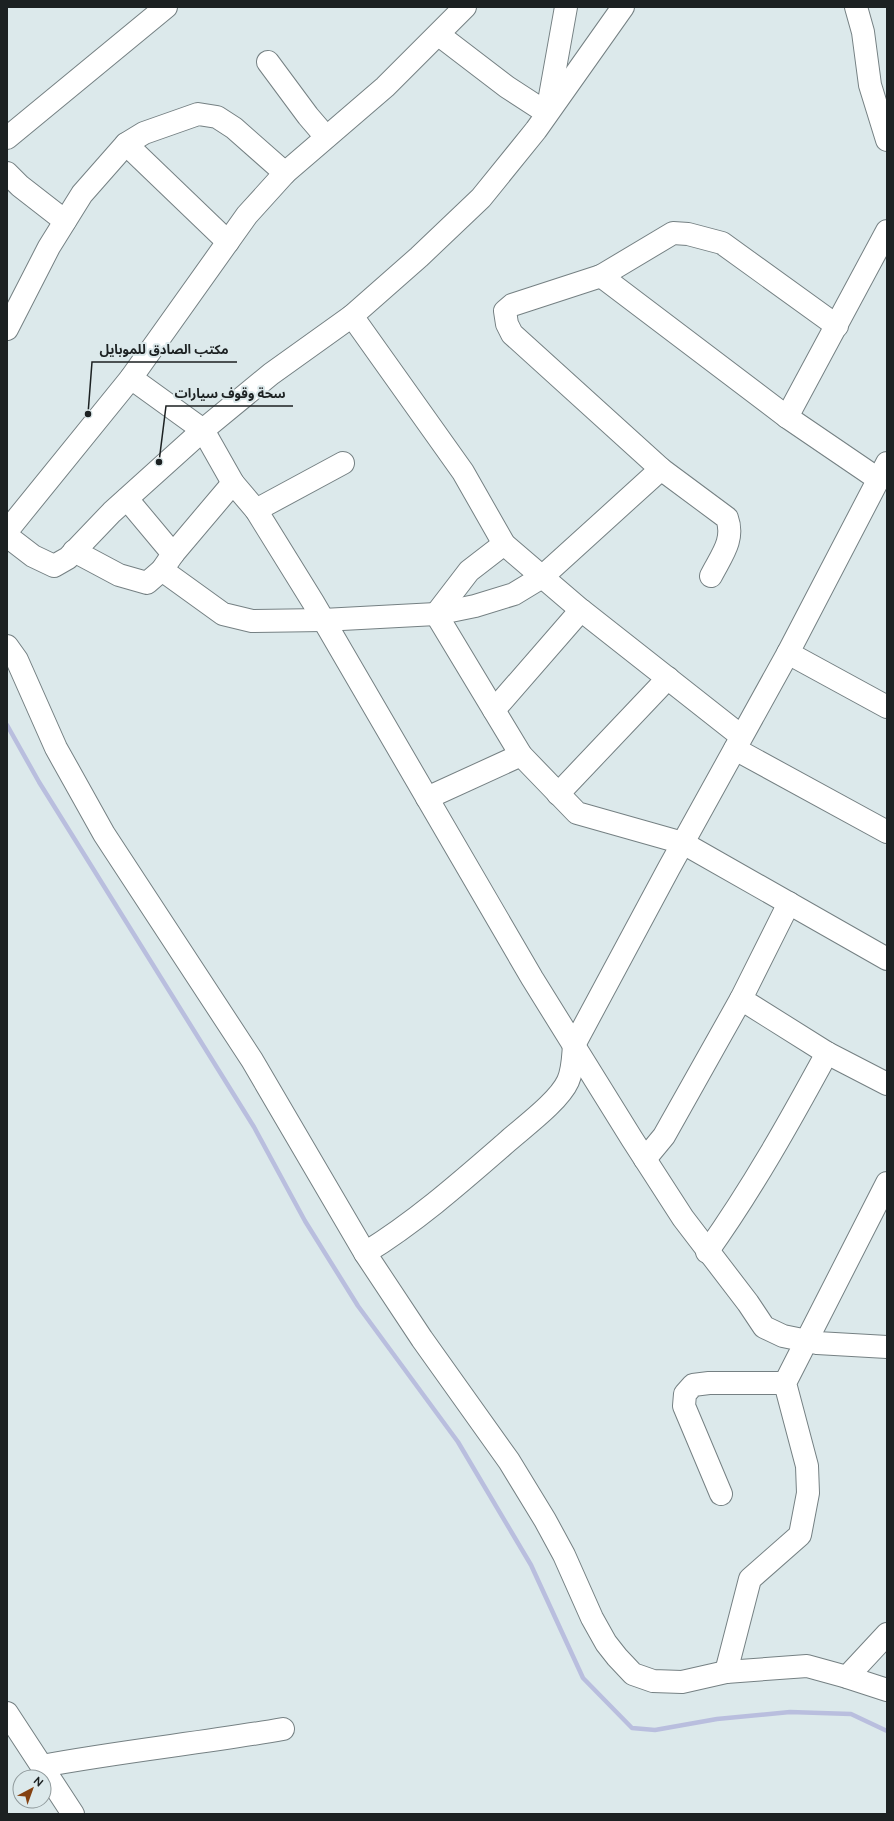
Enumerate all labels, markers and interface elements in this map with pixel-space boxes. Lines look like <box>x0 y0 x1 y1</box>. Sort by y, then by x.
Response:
callout: مكتب الصادق للموبايل <box>92 337 237 362</box>
text: مكتب الصادق للموبايل <box>99 342 229 357</box>
callout: سحة وقوف سيارات <box>166 381 293 406</box>
text: سحة وقوف سيارات <box>174 386 286 401</box>
north arrow <box>12 1769 52 1809</box>
text: N <box>31 1774 46 1789</box>

